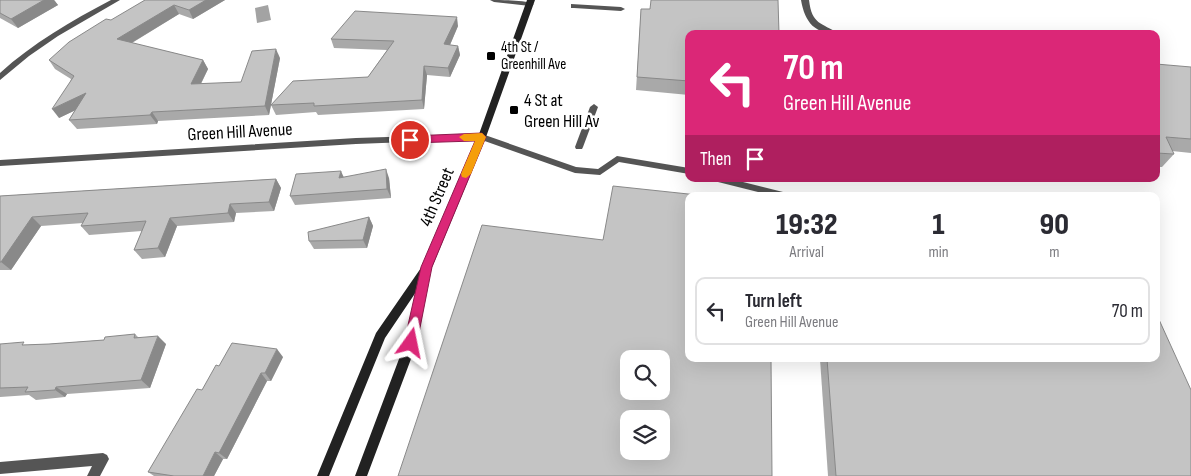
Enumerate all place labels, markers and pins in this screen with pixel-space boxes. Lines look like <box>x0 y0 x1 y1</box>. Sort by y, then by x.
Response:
place label: 4th St / Greenhill Ave <box>501 38 566 74</box>
marker: 4th St / Greenhill Ave <box>485 50 497 62</box>
place label: 4 St at Green Hill Av <box>524 90 599 132</box>
marker: 4 St at Green Hill Av <box>508 104 520 116</box>
pin <box>389 119 431 161</box>

